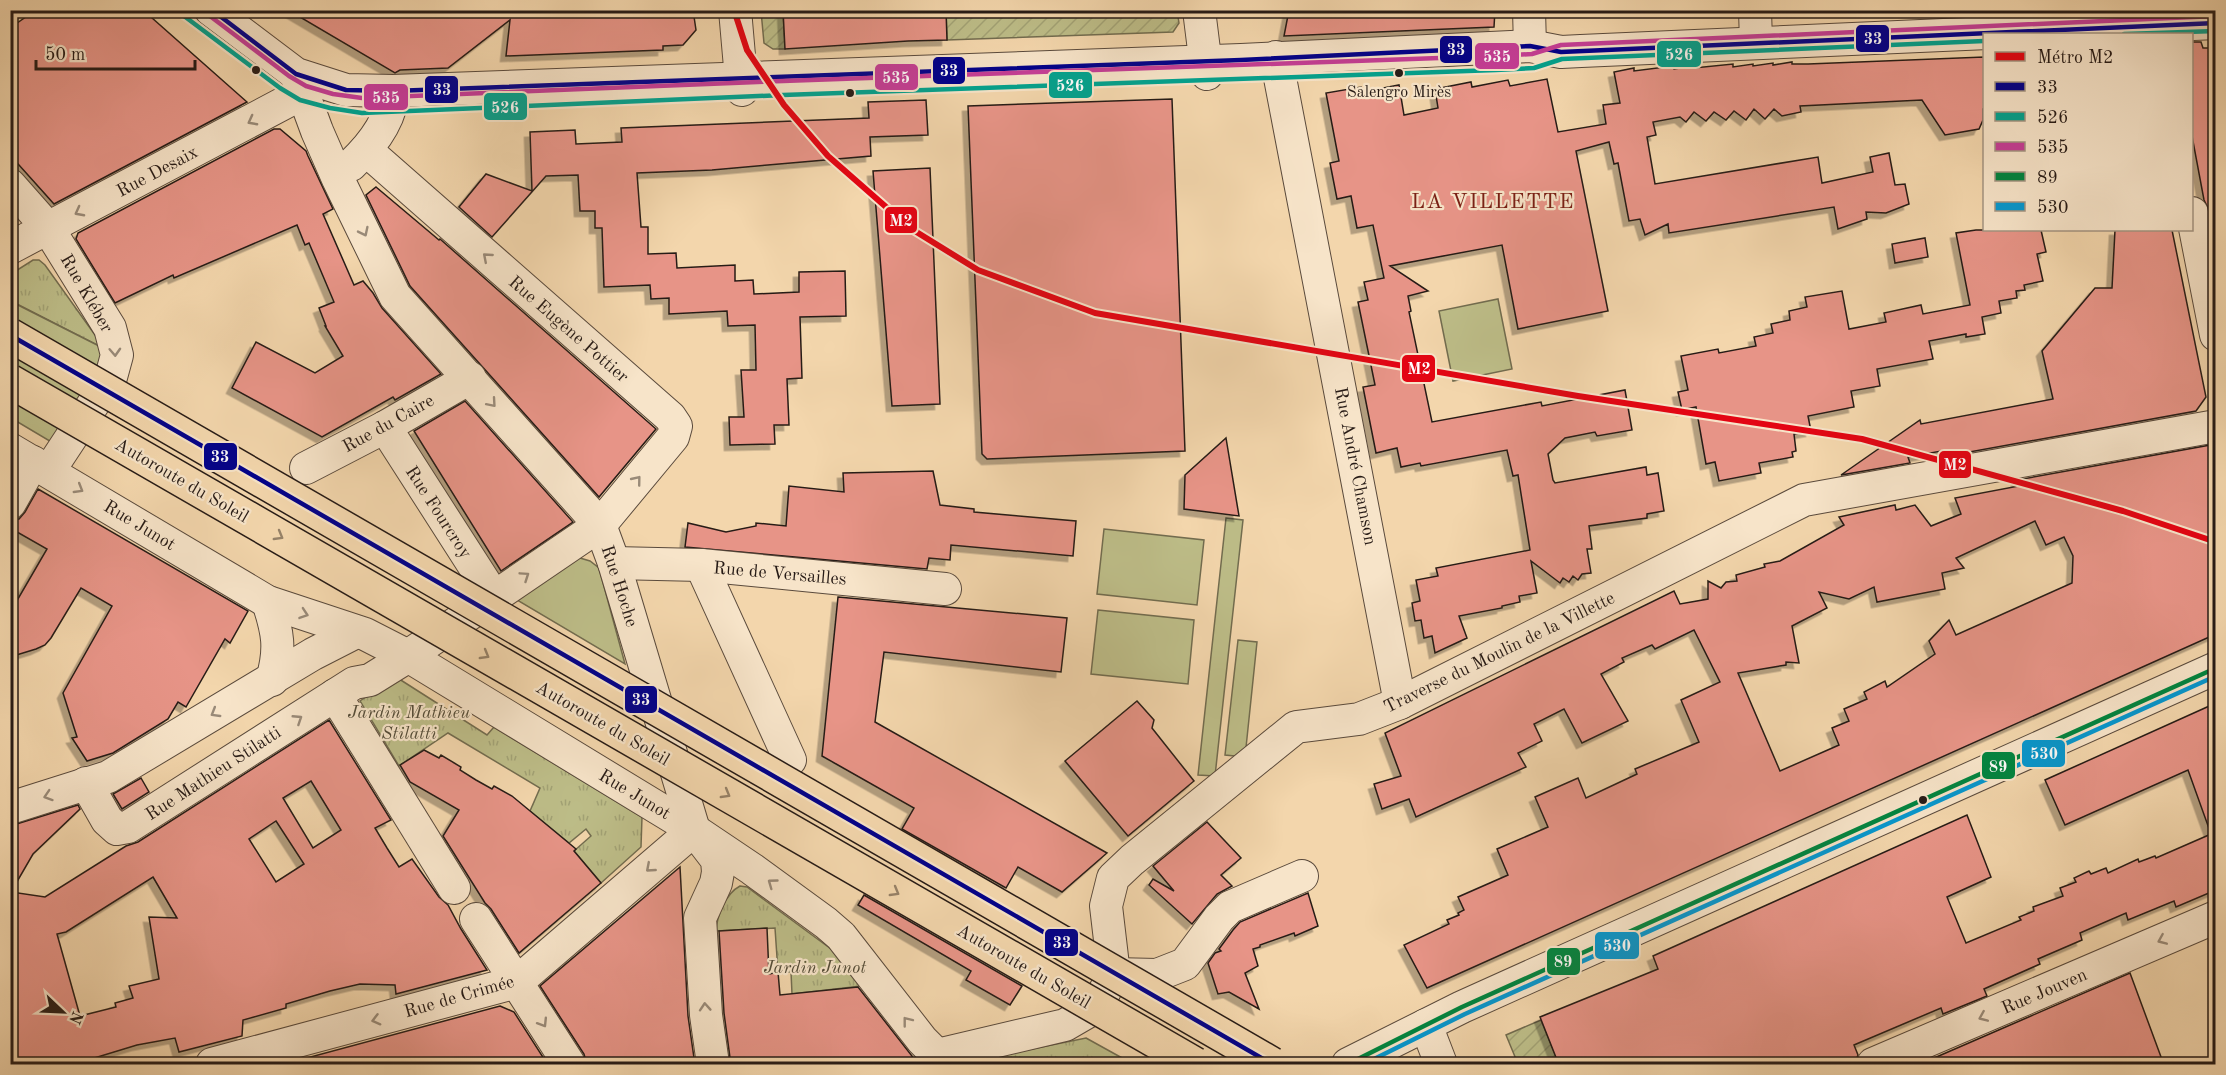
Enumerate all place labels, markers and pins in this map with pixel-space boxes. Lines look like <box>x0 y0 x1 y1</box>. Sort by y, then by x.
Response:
unlabelled marker <box>250 64 262 76</box>
marker: Salengro Mirès <box>1393 67 1405 79</box>
place label: Salengro Mirès <box>1347 85 1451 101</box>
unlabelled marker <box>844 87 856 99</box>
unlabelled marker <box>1917 794 1929 806</box>

